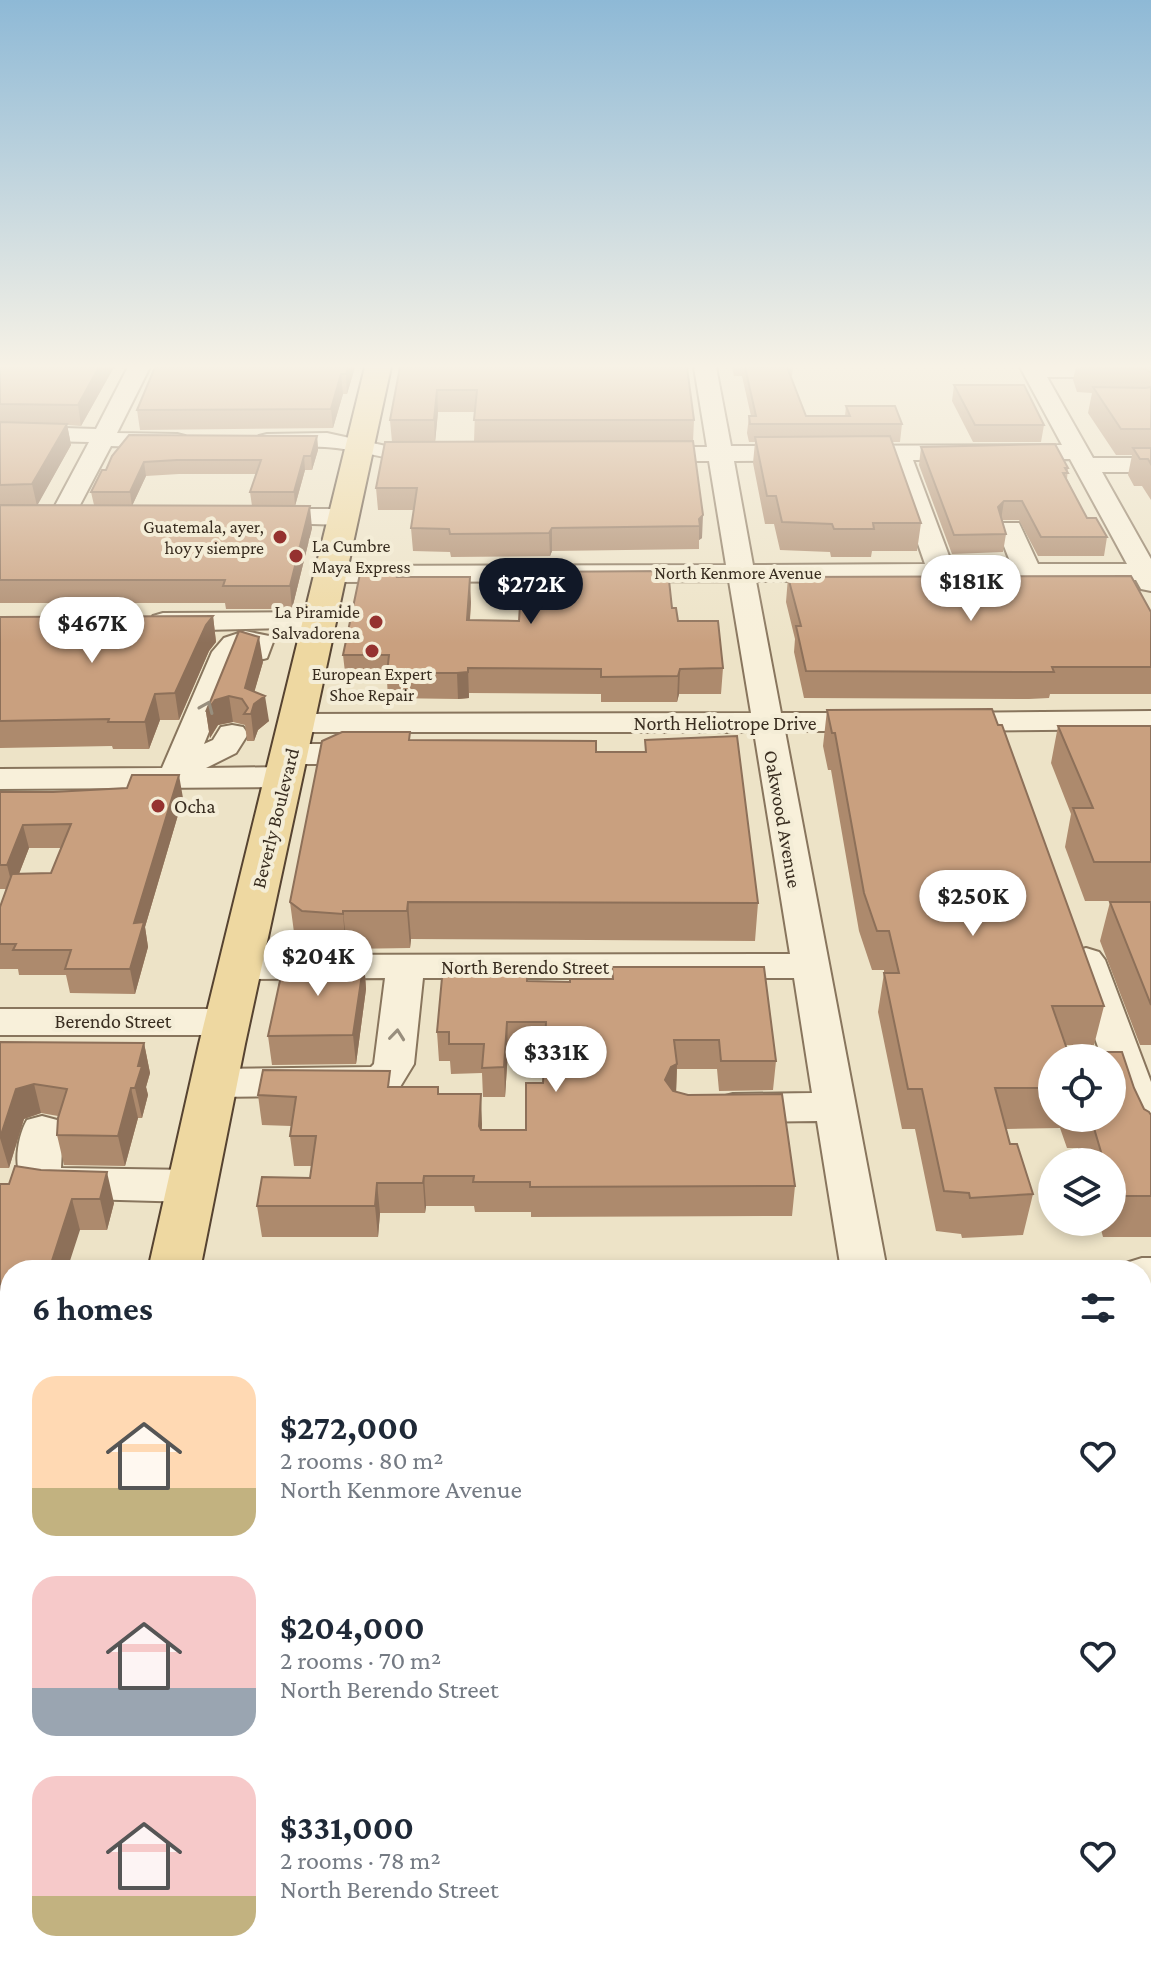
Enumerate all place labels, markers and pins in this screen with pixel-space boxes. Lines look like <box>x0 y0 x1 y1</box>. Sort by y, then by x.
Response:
place label: Guatemala, ayer, hoy y siempre <box>143 517 264 558</box>
marker: Guatemala, ayer, hoy y siempre <box>271 528 289 546</box>
place label: La Cumbre Maya Express <box>312 536 411 577</box>
marker: La Cumbre Maya Express <box>287 547 305 565</box>
pin: $181K <box>915 555 1027 623</box>
pin: $272K <box>475 558 587 626</box>
pin: $467K <box>36 597 148 665</box>
place label: La Piramide Salvadorena <box>272 602 360 643</box>
marker: La Piramide Salvadorena <box>367 613 385 631</box>
marker: European Expert Shoe Repair <box>363 642 381 660</box>
place label: European Expert Shoe Repair <box>312 664 433 705</box>
place label: Ocha <box>174 795 216 817</box>
marker: Ocha <box>149 797 167 815</box>
pin: $250K <box>917 870 1029 938</box>
pin: $204K <box>262 930 374 998</box>
pin: $331K <box>500 1026 612 1094</box>

